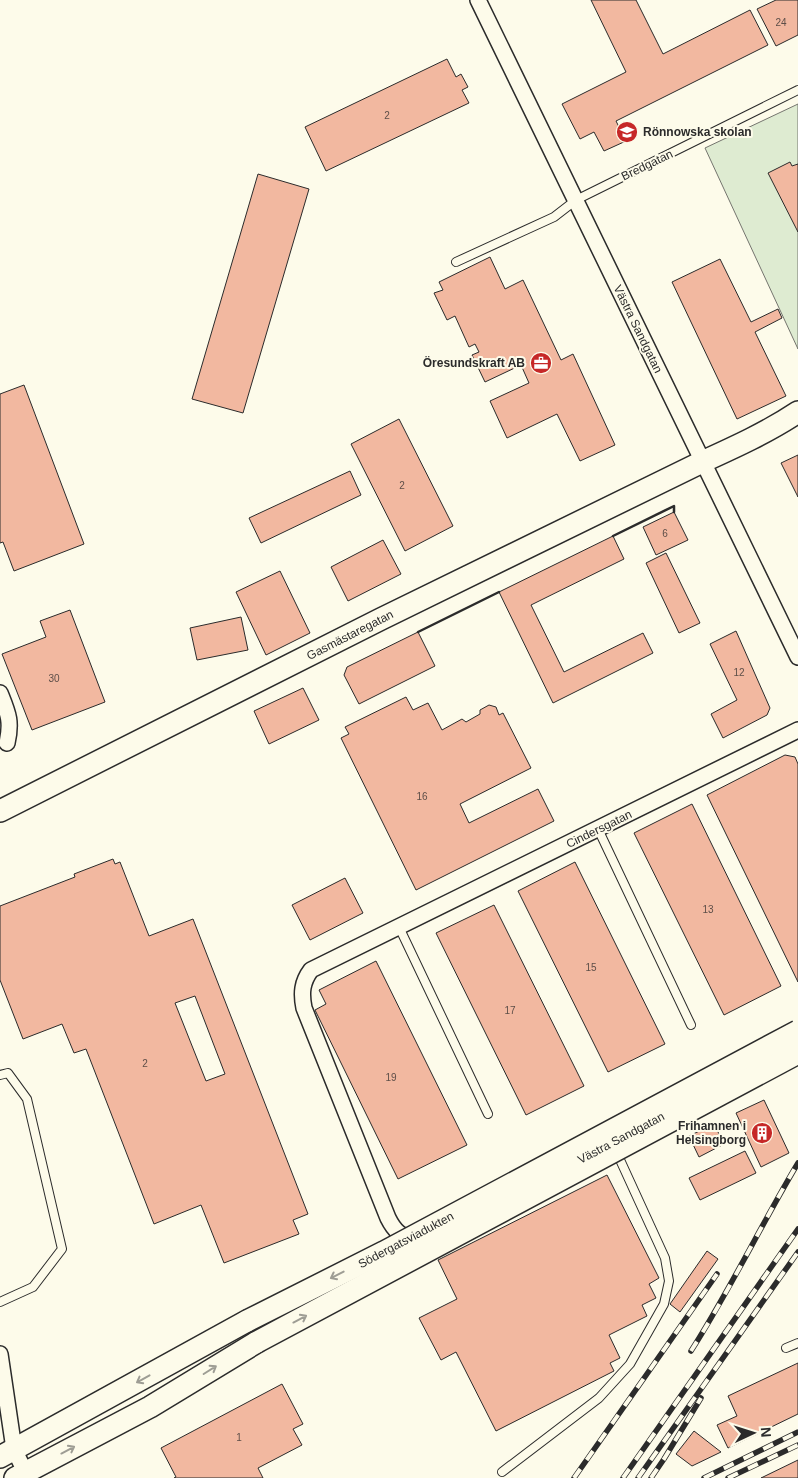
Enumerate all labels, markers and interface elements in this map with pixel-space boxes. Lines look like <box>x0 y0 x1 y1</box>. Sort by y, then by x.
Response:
house number: 24 <box>775 17 787 28</box>
house number: 2 <box>384 110 390 121</box>
school or university icon: Rönnowska skolan <box>615 120 639 144</box>
place label: Rönnowska skolan <box>643 125 752 139</box>
street label: Bredgatan <box>619 147 675 183</box>
street label: Västra Sandgatan <box>611 283 665 375</box>
office icon: Öresundskraft AB <box>529 351 553 375</box>
place label: Öresundskraft AB <box>423 355 525 370</box>
house number: 2 <box>399 480 405 491</box>
house number: 6 <box>662 528 668 539</box>
street label: Gasmästaregatan <box>304 607 396 663</box>
house number: 12 <box>733 667 745 678</box>
house number: 30 <box>48 673 60 684</box>
house number: 16 <box>416 791 428 802</box>
street label: Cindersgatan <box>564 807 634 851</box>
house number: 13 <box>702 904 714 915</box>
house number: 15 <box>585 962 597 973</box>
house number: 17 <box>504 1005 516 1016</box>
house number: 2 <box>142 1058 148 1069</box>
house number: 19 <box>385 1072 397 1083</box>
street label: Västra Sandgatan <box>575 1109 667 1167</box>
place label: Frihamnen i Helsingborg <box>676 1119 746 1147</box>
building icon: Frihamnen i Helsingborg <box>750 1121 774 1145</box>
street label: Södergatsviadukten <box>356 1209 456 1271</box>
one-way arrow <box>330 1270 345 1280</box>
one-way arrow <box>292 1314 307 1324</box>
one-way arrow <box>202 1365 216 1375</box>
one-way arrow <box>136 1374 150 1384</box>
north arrow <box>728 1408 778 1458</box>
text: N <box>758 1426 774 1438</box>
house number: 1 <box>236 1432 242 1443</box>
one-way arrow <box>60 1445 75 1454</box>

